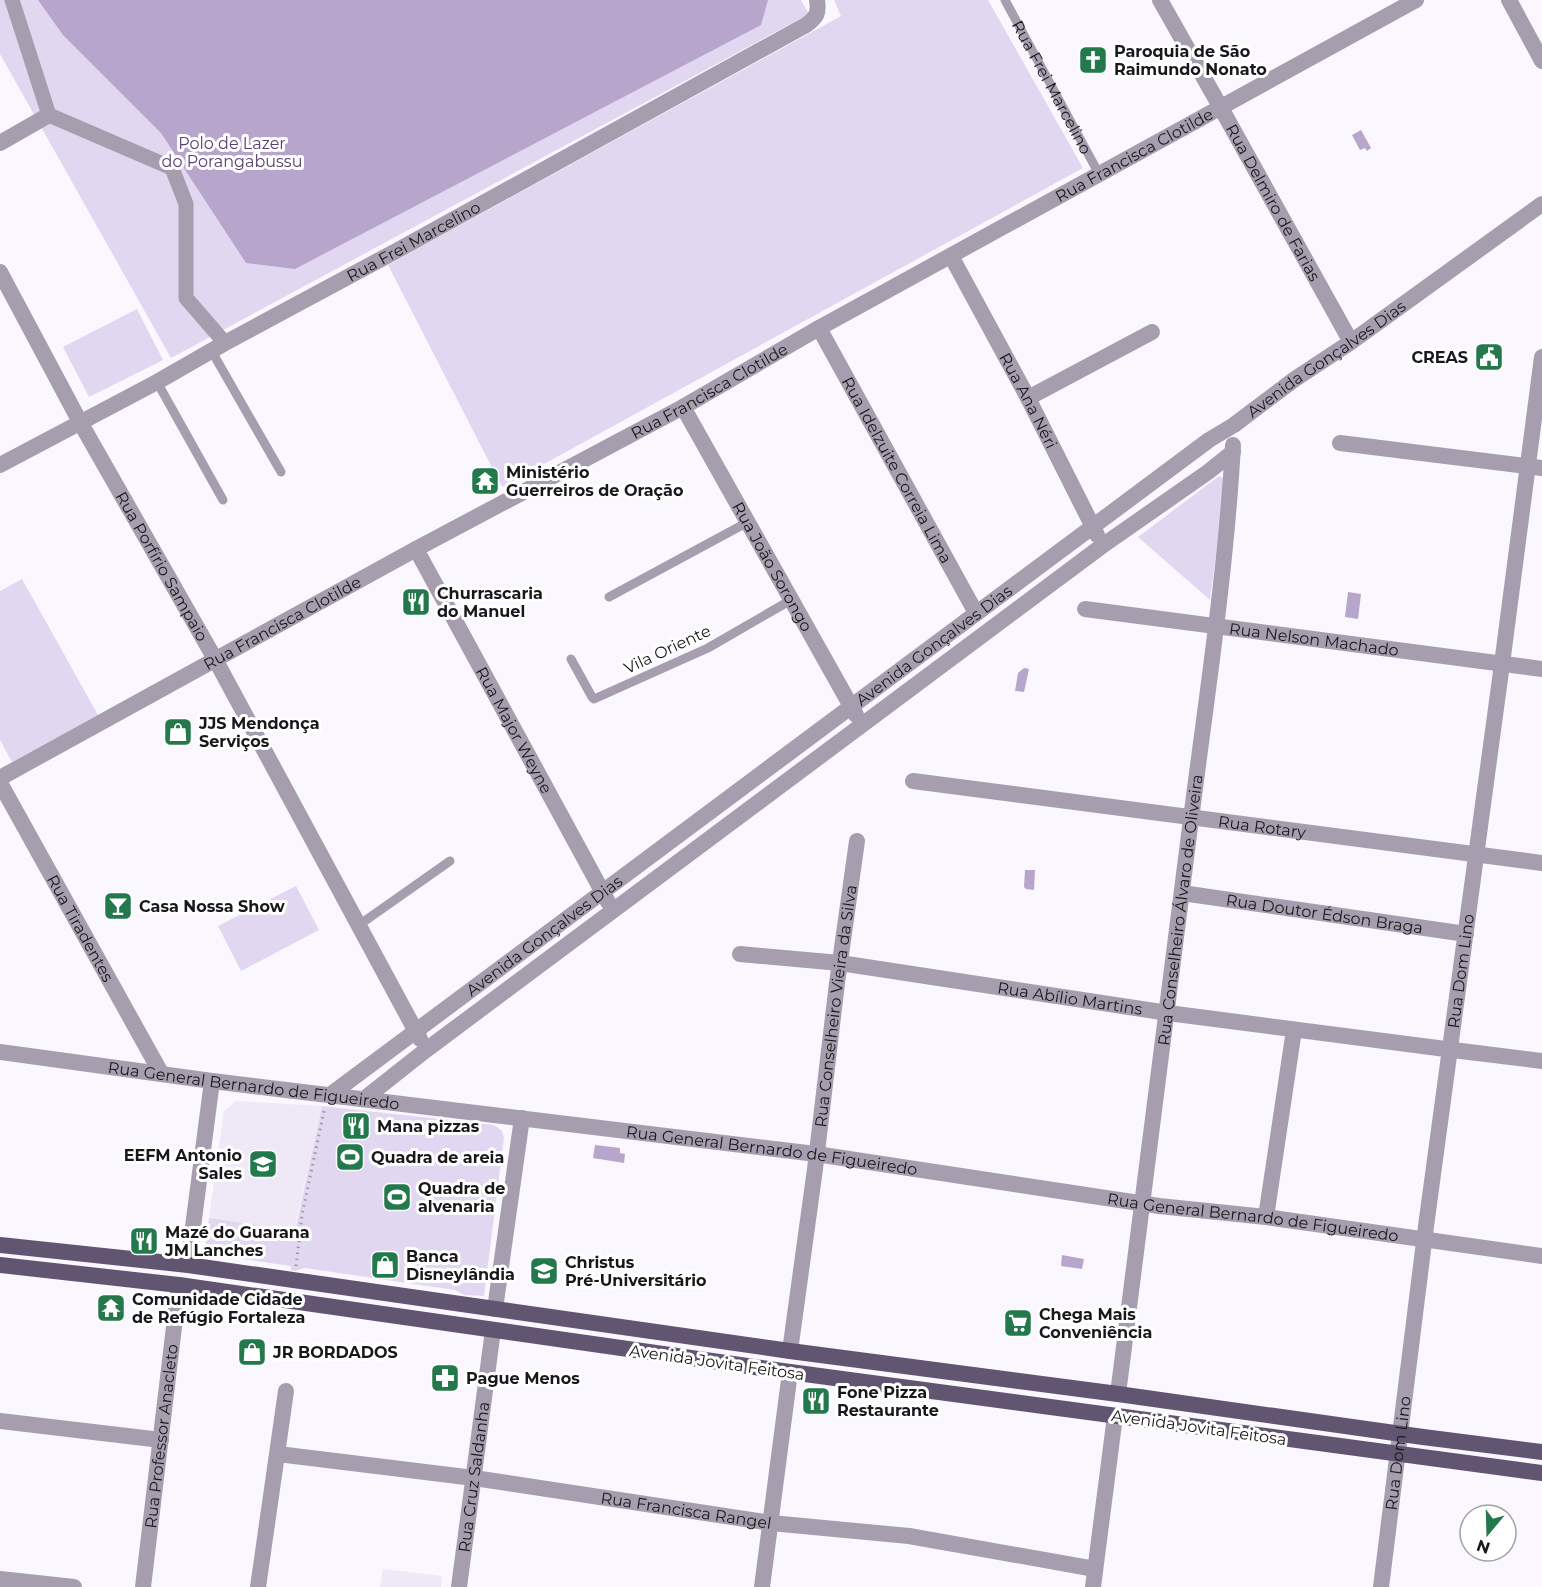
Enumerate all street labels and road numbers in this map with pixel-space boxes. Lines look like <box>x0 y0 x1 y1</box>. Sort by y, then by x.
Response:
street label: Rua Frei Marcelino <box>1008 17 1095 158</box>
street label: Rua Francisca Clotilde <box>1052 104 1216 206</box>
street label: Rua Delmiro de Farias <box>1222 121 1324 285</box>
street label: Rua Frei Marcelino <box>343 198 484 286</box>
street label: Avenida Gonçalves Dias <box>1244 297 1410 422</box>
street label: Rua Francisca Clotilde <box>628 339 791 443</box>
street label: Rua Ana Néri <box>995 350 1061 452</box>
street label: Rua Idelzuite Correia Lima <box>838 373 956 567</box>
street label: Rua Porfírio Sampaio <box>112 488 212 645</box>
street label: Rua João Sorongo <box>728 499 816 635</box>
street label: Rua Francisca Clotilde <box>200 572 364 674</box>
street label: Avenida Gonçalves Dias <box>852 581 1016 710</box>
street label: Rua Nelson Machado <box>1228 619 1400 660</box>
street label: Vila Oriente <box>621 621 714 678</box>
street label: Rua Major Weyne <box>472 664 556 797</box>
street label: Rua Conselheiro Álvaro de Oliveira <box>1154 773 1207 1047</box>
street label: Rua Rotary <box>1217 812 1307 842</box>
street label: Rua Tiradentes <box>43 871 118 986</box>
street label: Avenida Gonçalves Dias <box>463 871 626 1000</box>
street label: Rua Conselheiro Vieira da Silva <box>811 884 861 1128</box>
street label: Rua Doutor Édson Braga <box>1225 890 1424 938</box>
street label: Rua Dom Lino <box>1444 913 1478 1029</box>
street label: Rua Abílio Martins <box>996 978 1144 1019</box>
street label: Rua General Bernardo de Figueiredo <box>107 1058 401 1114</box>
street label: Rua General Bernardo de Figueiredo <box>625 1122 919 1179</box>
street label: Rua General Bernardo de Figueiredo <box>1106 1189 1400 1246</box>
street label: Avenida Jovita Feitosa <box>628 1341 806 1384</box>
street label: Rua Professor Anacleto <box>141 1343 182 1529</box>
street label: Rua Dom Lino <box>1382 1395 1415 1511</box>
street label: Rua Cruz Saldanha <box>455 1400 493 1554</box>
street label: Avenida Jovita Feitosa <box>1110 1406 1288 1449</box>
street label: Rua Francisca Rangel <box>599 1488 773 1533</box>

